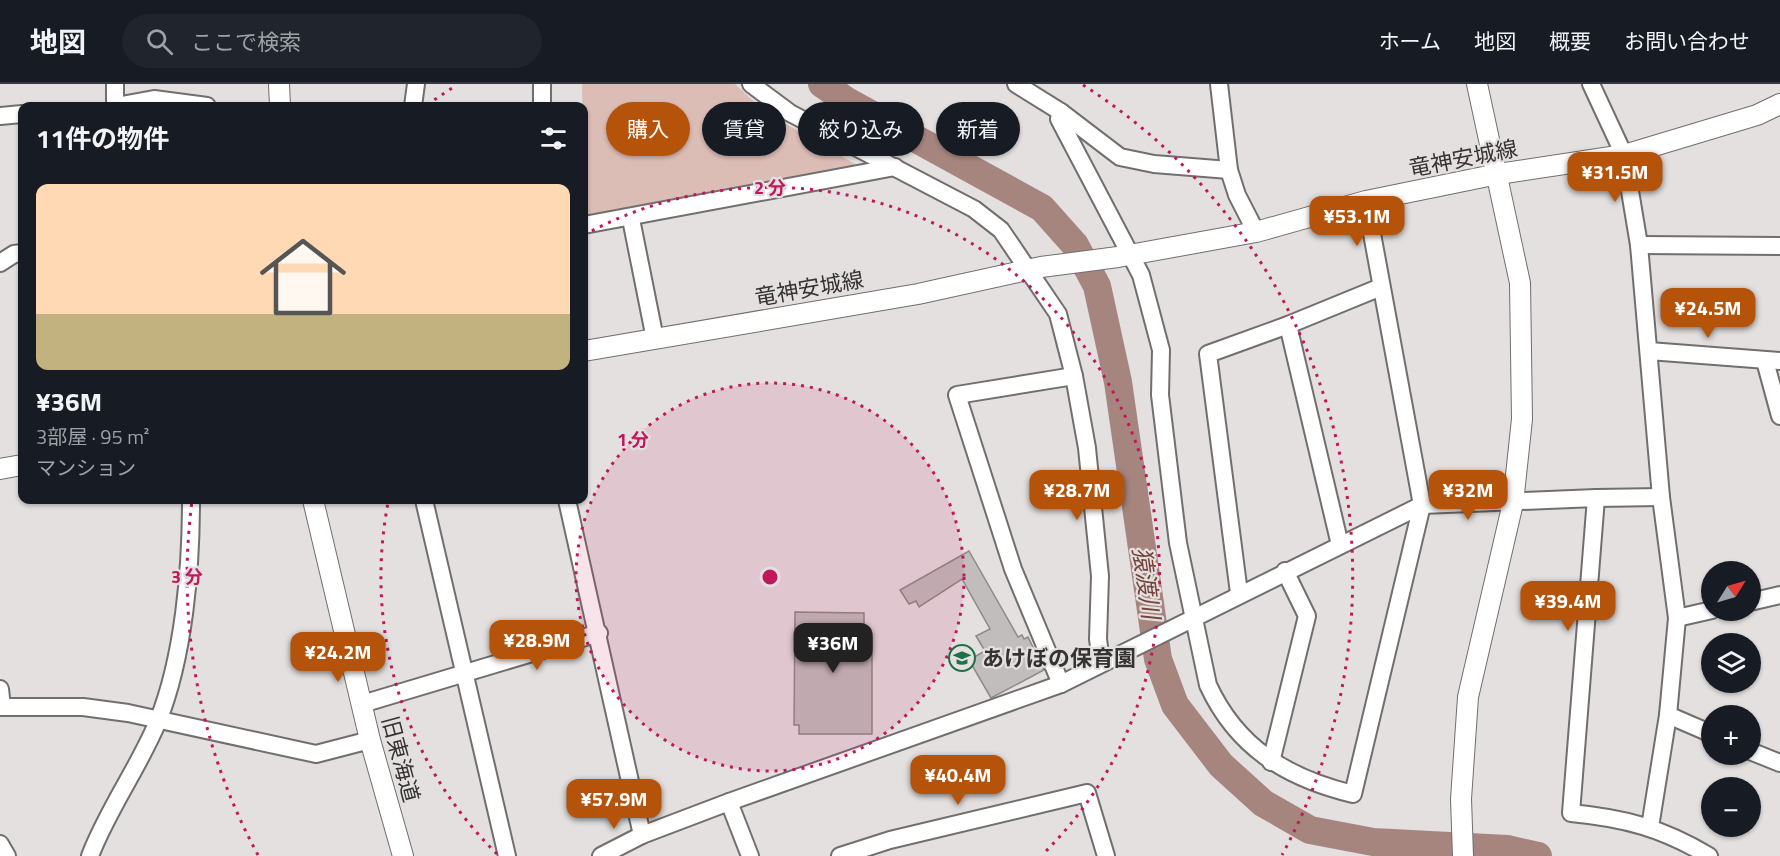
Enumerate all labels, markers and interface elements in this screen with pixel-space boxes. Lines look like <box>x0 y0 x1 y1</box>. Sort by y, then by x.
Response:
search box <box>122 14 542 68</box>
text: 地図 <box>30 20 86 63</box>
icon: search <box>143 25 176 58</box>
text: ここで検索 <box>191 25 301 59</box>
text: ホーム <box>1379 25 1441 57</box>
text: 地図 <box>1474 25 1516 57</box>
text: 概要 <box>1549 25 1591 57</box>
text: お問い合わせ <box>1624 25 1750 57</box>
chip: 購入 <box>606 102 690 156</box>
chip: 賃貸 <box>702 102 786 156</box>
chip: 絞り込み <box>798 102 924 156</box>
chip: 新着 <box>936 102 1020 156</box>
text: 11件の物件 <box>36 119 169 158</box>
icon: filters <box>537 122 570 155</box>
street label: 竜神安城線 <box>1406 131 1520 185</box>
pin: ¥31.5M <box>1566 152 1664 203</box>
text: ¥31.5M <box>1581 156 1649 187</box>
text: 2 分 <box>754 174 786 201</box>
pin: ¥53.1M <box>1308 196 1406 247</box>
text: ¥53.1M <box>1323 200 1391 231</box>
icon: home <box>249 223 357 331</box>
street label: 竜神安城線 <box>752 262 866 314</box>
pin: ¥24.5M <box>1659 288 1757 339</box>
text: ¥24.5M <box>1674 292 1742 323</box>
text: ¥36M <box>36 382 102 421</box>
text: 3部屋 · 95 m² <box>36 421 149 452</box>
text: 1 分 <box>617 426 649 453</box>
text: マンション <box>36 452 136 483</box>
pin: ¥28.7M <box>1028 470 1126 521</box>
pin: ¥32M <box>1432 470 1504 521</box>
text: ¥28.7M <box>1043 474 1111 505</box>
text: ¥32M <box>1443 474 1493 505</box>
water label: 猿渡川 <box>1124 545 1170 624</box>
north arrow <box>1701 561 1761 621</box>
map controls <box>1701 561 1761 837</box>
text: 3 分 <box>171 563 203 590</box>
centre of rings <box>760 567 780 587</box>
pin: ¥39.4M <box>1519 581 1617 632</box>
text: ¥39.4M <box>1534 585 1602 616</box>
pin: ¥28.9M <box>488 620 586 671</box>
pin: ¥36M <box>797 623 869 674</box>
text: ¥28.9M <box>503 624 571 655</box>
text: ¥36M <box>808 627 858 658</box>
pin: ¥24.2M <box>289 632 387 683</box>
button: layers <box>1701 633 1761 693</box>
text: ¥24.2M <box>304 636 372 667</box>
place label: あけぼの保育園 <box>982 641 1136 675</box>
school or university icon: あけぼの保育園 <box>947 643 977 673</box>
button: + <box>1701 705 1761 765</box>
street label: 旧東海道 <box>373 712 429 806</box>
pin: ¥40.4M <box>909 755 1007 806</box>
text: ¥40.4M <box>924 759 992 790</box>
button: − <box>1701 777 1761 837</box>
pin: ¥57.9M <box>565 779 663 830</box>
text: ¥57.9M <box>580 783 648 814</box>

